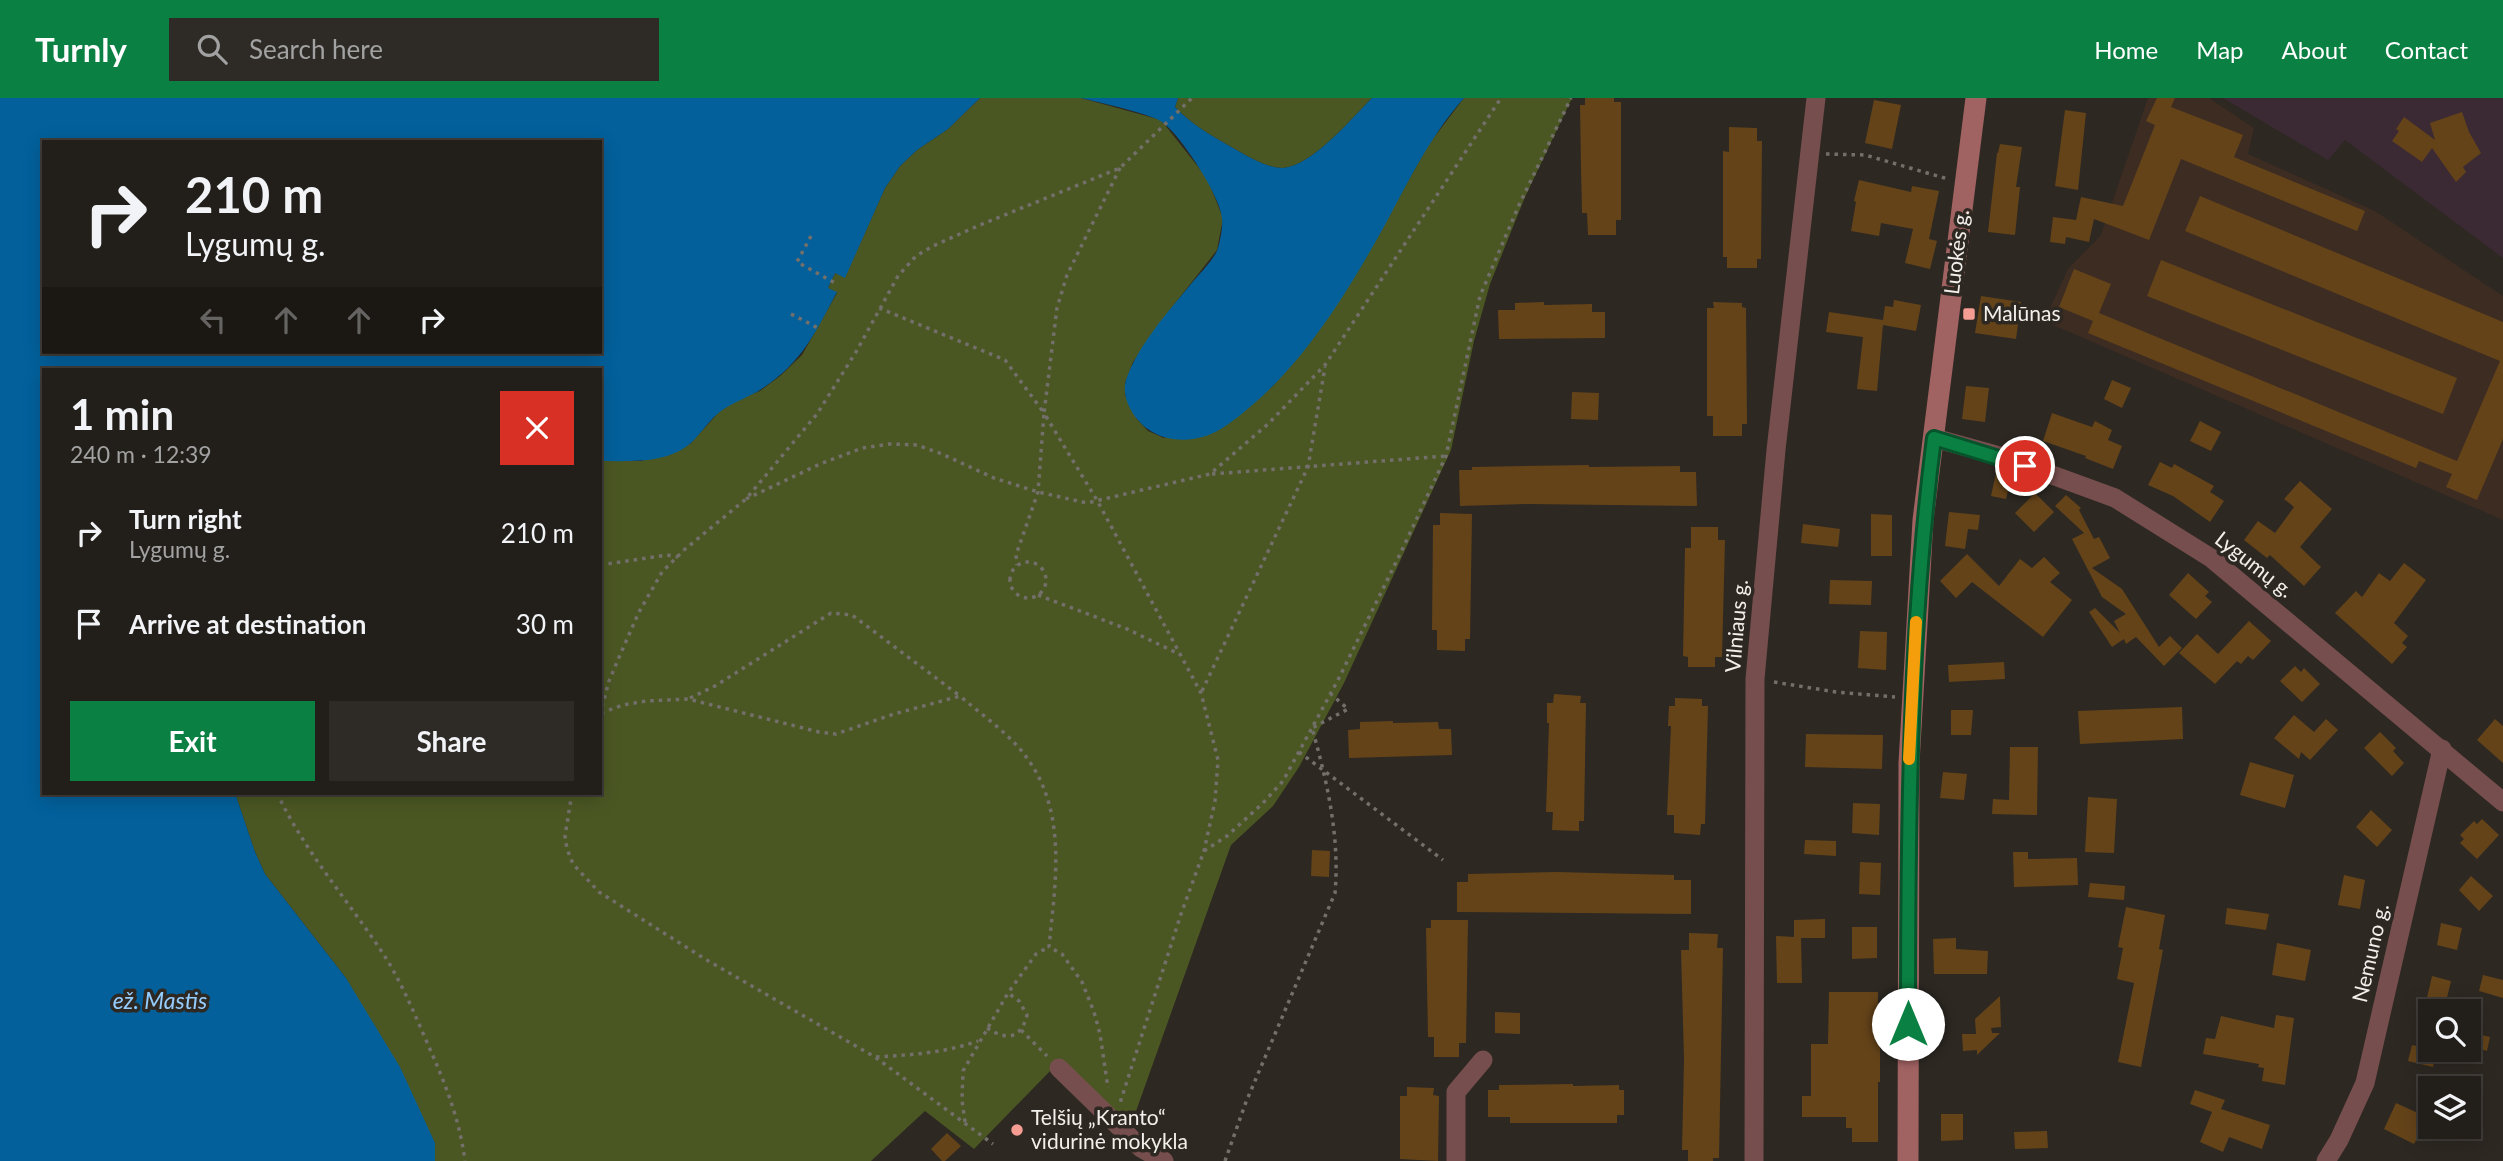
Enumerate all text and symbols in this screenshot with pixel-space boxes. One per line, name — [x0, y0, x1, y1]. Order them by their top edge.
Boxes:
search box — [169, 18, 659, 81]
text: Turnly — [35, 29, 127, 69]
icon: search — [193, 30, 231, 68]
text: Search here — [249, 33, 383, 65]
text: Home — [2094, 35, 2158, 64]
text: Map — [2196, 35, 2244, 64]
text: About — [2282, 35, 2347, 64]
text: Contact — [2385, 35, 2468, 64]
text: 210 m — [185, 165, 323, 223]
icon: right — [70, 168, 161, 259]
street label: Luokės g. — [1938, 208, 1973, 296]
text: Lygumų g. — [185, 224, 326, 263]
place label: Malūnas — [1983, 300, 2061, 325]
icon: left — [194, 301, 232, 339]
icon: ahead — [267, 301, 305, 339]
icon: ahead — [340, 301, 378, 339]
icon: right — [413, 301, 451, 339]
marker: Malūnas — [1961, 306, 1977, 322]
text: 1 min — [70, 389, 174, 439]
button: close — [500, 391, 574, 465]
pin — [1995, 436, 2055, 496]
text: 240 m · 12:39 — [70, 440, 212, 468]
icon: arrive — [2006, 447, 2044, 485]
text: Turn right — [129, 503, 242, 535]
icon: right — [70, 514, 108, 552]
text: 210 m — [501, 517, 574, 549]
street label: Lygumų g. — [2211, 526, 2299, 602]
text: Lygumų g. — [129, 535, 230, 563]
street label: Vilniaus g. — [1719, 578, 1752, 674]
icon: arrive — [70, 605, 108, 643]
text: Arrive at destination — [129, 608, 366, 640]
text: 30 m — [516, 608, 574, 640]
button: Exit — [70, 701, 315, 781]
button: Share — [329, 701, 574, 781]
street label: Nemuno g. — [2346, 901, 2393, 1005]
water label: ež. Mastis — [113, 986, 207, 1014]
position arrow — [1871, 987, 1945, 1061]
map controls — [2418, 999, 2481, 1139]
button: search — [2418, 999, 2481, 1062]
button: layers — [2418, 1076, 2481, 1139]
place label: Telšių „Kranto“ vidurinė mokykla — [1031, 1104, 1188, 1153]
marker: Telšių „Kranto“ vidurinė mokykla — [1009, 1122, 1025, 1138]

